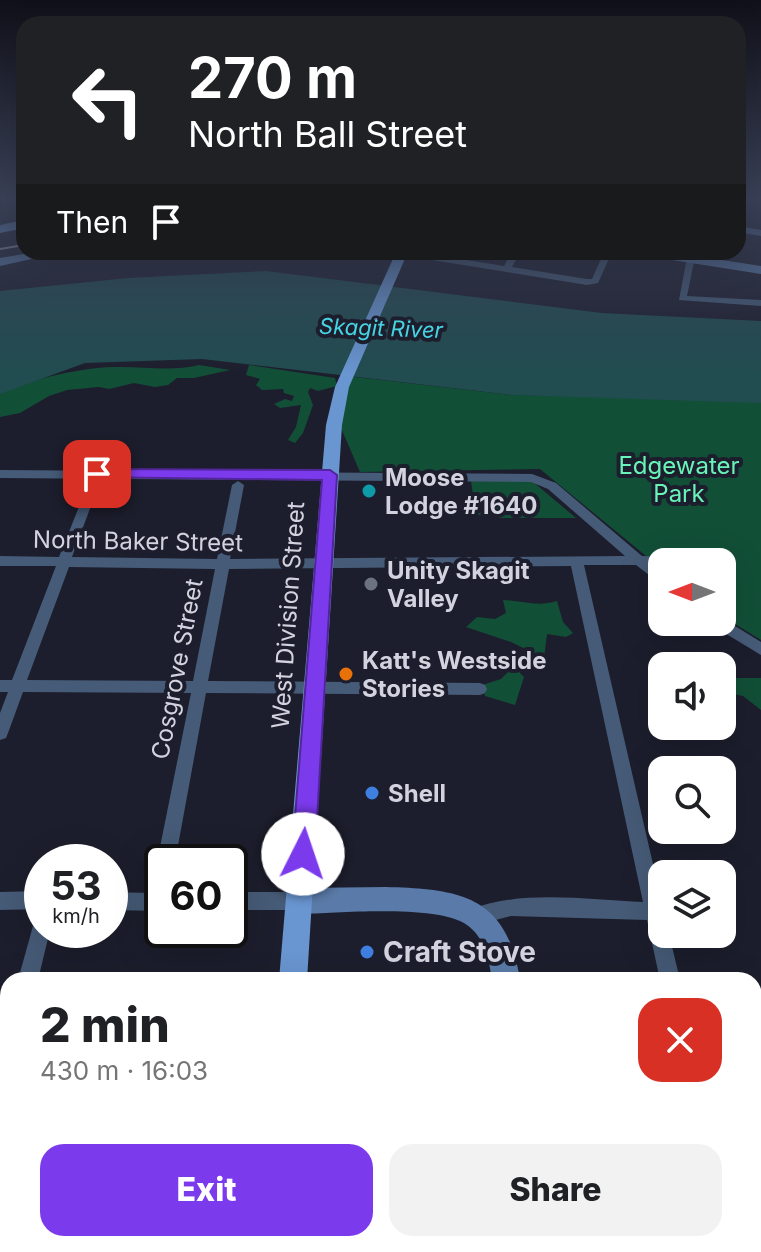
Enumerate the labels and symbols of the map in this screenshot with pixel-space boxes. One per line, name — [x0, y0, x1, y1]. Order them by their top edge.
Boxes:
water label: Skagit River — [319, 313, 444, 343]
pin — [63, 440, 131, 508]
park label: Edgewater Park — [618, 451, 740, 508]
place label: Moose Lodge #1640 — [385, 463, 537, 520]
marker: Moose Lodge #1640 — [360, 482, 378, 500]
street label: West Division Street — [266, 500, 310, 730]
street label: North Baker Street — [33, 525, 243, 557]
north arrow — [648, 548, 736, 636]
place label: Unity Skagit Valley — [387, 556, 530, 613]
marker: Unity Skagit Valley — [362, 575, 380, 593]
street label: Cosgrove Street — [145, 576, 209, 762]
place label: Katt's Westside Stories — [362, 646, 546, 703]
marker: Katt's Westside Stories — [337, 665, 355, 683]
place label: Shell — [388, 779, 446, 808]
marker: Shell — [363, 784, 381, 802]
position arrow — [261, 812, 345, 896]
speed limit sign: 60 — [144, 844, 248, 948]
place label: Craft Stove — [383, 935, 536, 969]
marker: Craft Stove — [358, 943, 376, 961]

